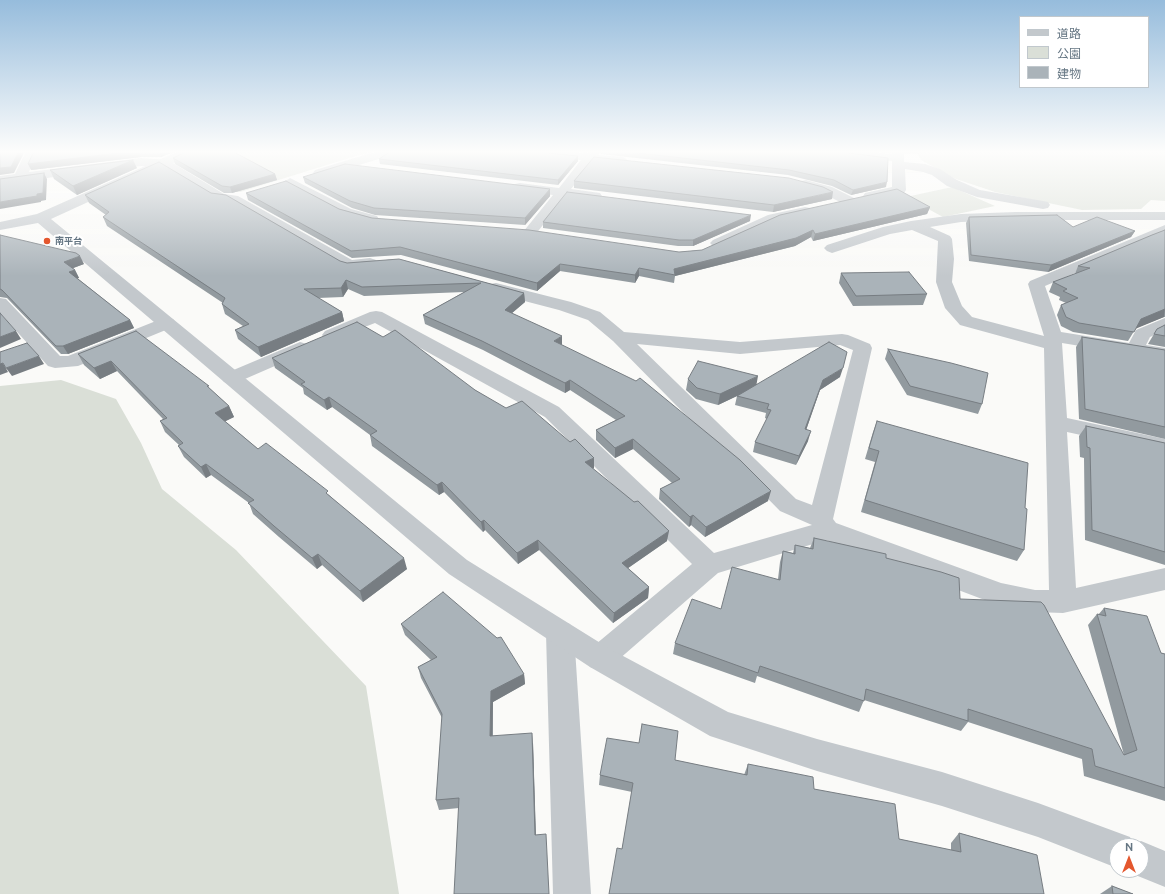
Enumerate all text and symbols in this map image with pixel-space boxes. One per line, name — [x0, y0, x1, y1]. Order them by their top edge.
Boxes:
legend — [1019, 16, 1149, 88]
text: 道路 — [1057, 27, 1081, 40]
text: 公園 — [1057, 47, 1081, 60]
text: 建物 — [1057, 67, 1081, 80]
marker: 南平台 — [42, 236, 52, 246]
place label: 南平台 — [55, 236, 82, 246]
north arrow — [1109, 838, 1149, 878]
text: N — [1125, 841, 1133, 853]

